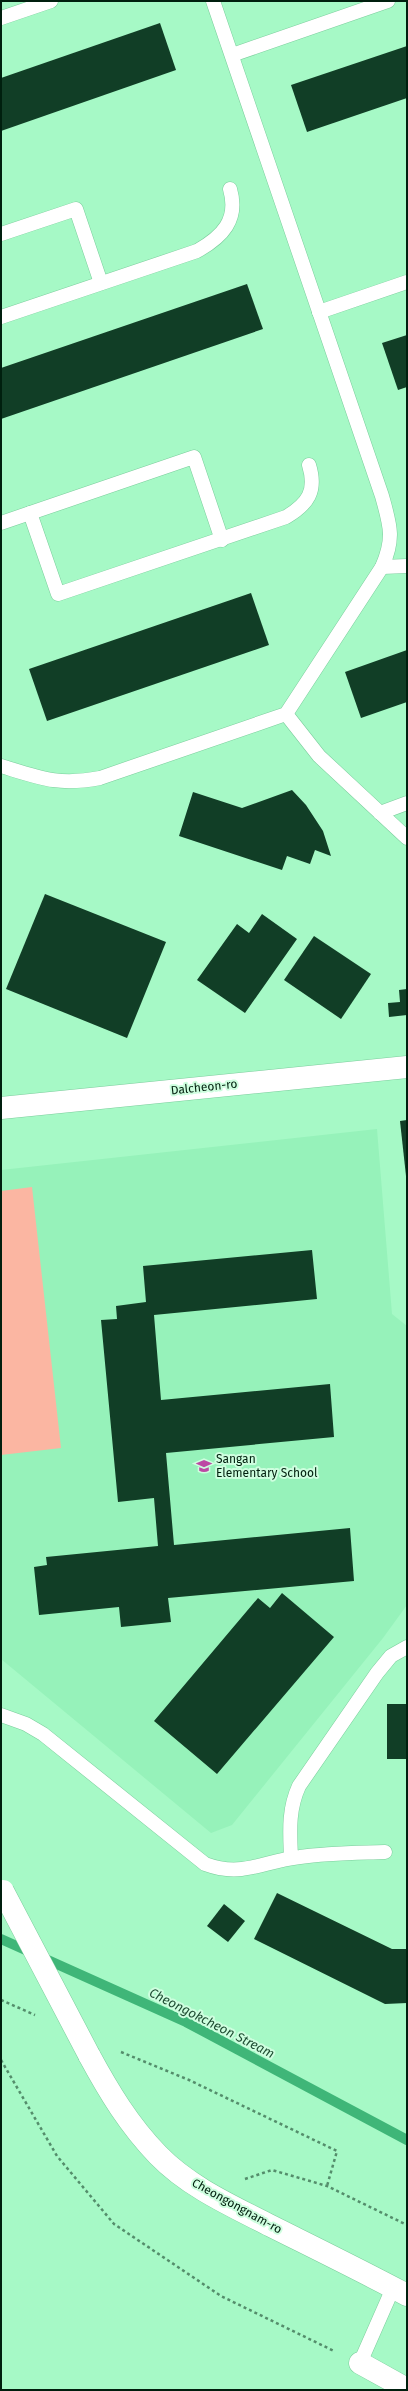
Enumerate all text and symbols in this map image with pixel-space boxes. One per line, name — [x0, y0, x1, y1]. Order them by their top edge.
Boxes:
street label: Dalcheon-ro — [170, 1077, 238, 1097]
place label: Sangan Elementary School — [216, 1452, 318, 1480]
school or university icon: Sangan Elementary School — [195, 1457, 213, 1475]
water label: Cheongokcheon Stream — [147, 1985, 277, 2061]
street label: Cheongongnam-ro — [190, 2176, 284, 2236]

